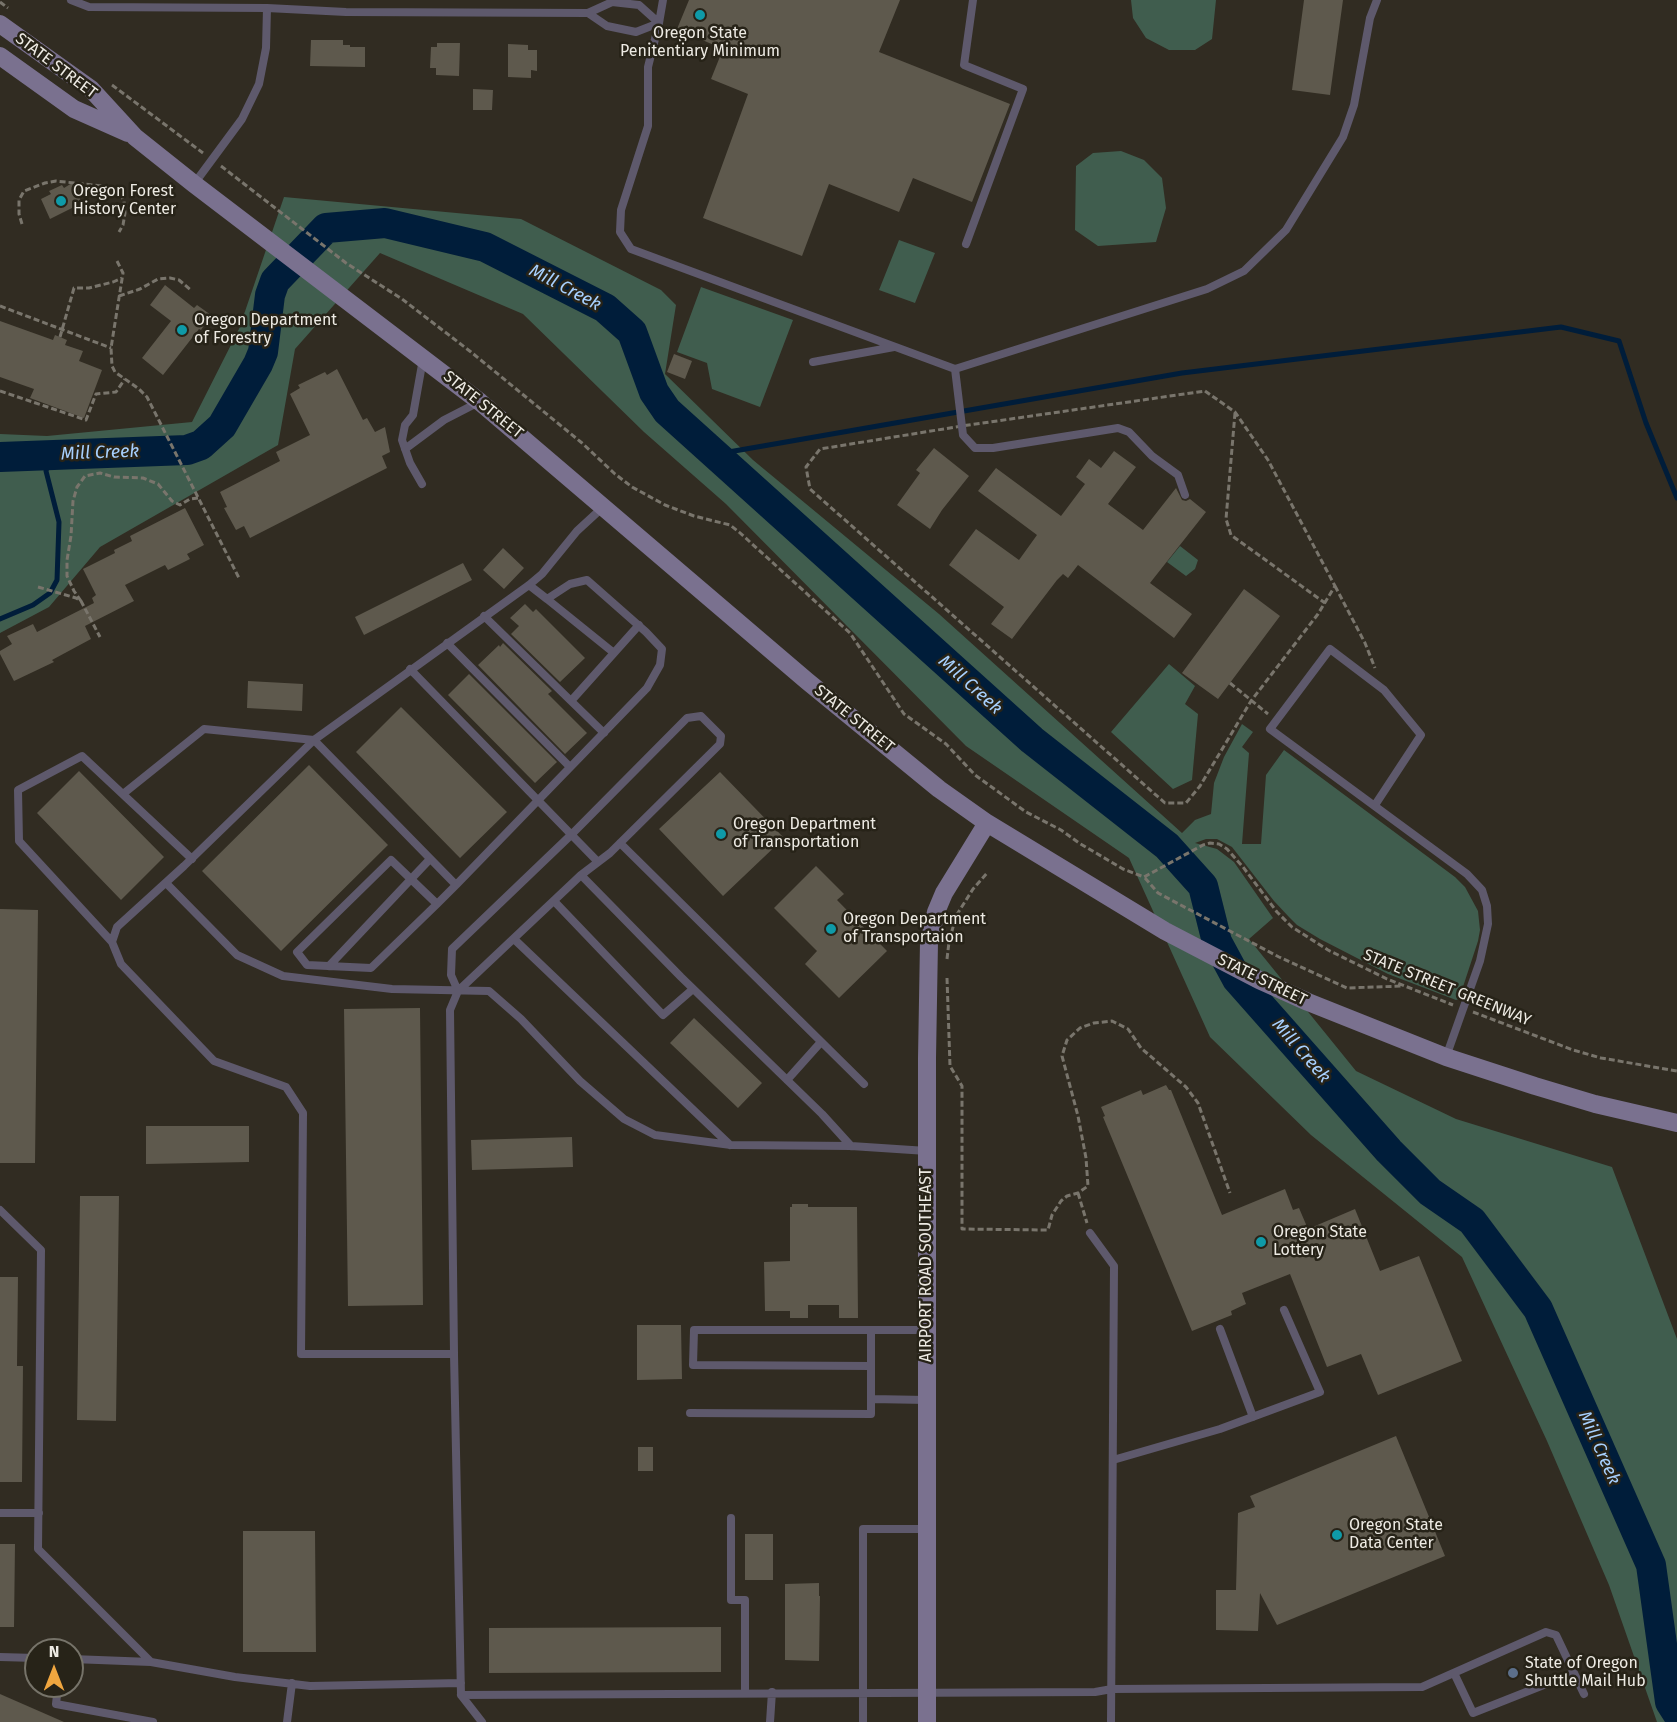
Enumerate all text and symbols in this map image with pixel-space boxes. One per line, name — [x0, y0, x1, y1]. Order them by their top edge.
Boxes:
marker: Oregon State Penitentiary Minimum — [693, 8, 707, 22]
place label: Oregon State Penitentiary Minimum — [620, 24, 780, 62]
street label: STATE STREET — [11, 29, 101, 103]
place label: Oregon Forest History Center — [73, 182, 176, 220]
marker: Oregon Forest History Center — [54, 194, 68, 208]
water label: Mill Creek — [525, 260, 605, 316]
place label: Oregon Department of Forestry — [194, 311, 337, 349]
marker: Oregon Department of Forestry — [175, 323, 189, 337]
street label: STATE STREET — [439, 367, 527, 443]
water label: Mill Creek — [60, 441, 140, 465]
water label: Mill Creek — [934, 651, 1006, 719]
street label: STATE STREET — [810, 681, 898, 757]
place label: Oregon Department of Transportation — [733, 815, 876, 853]
marker: Oregon Department of Transportation — [714, 827, 728, 841]
place label: Oregon Department of Transportaion — [843, 910, 986, 948]
marker: Oregon Department of Transportaion — [824, 922, 838, 936]
street label: STATE STREET GREENWAY — [1360, 945, 1534, 1031]
street label: STATE STREET — [1214, 950, 1310, 1010]
water label: Mill Creek — [1267, 1014, 1335, 1088]
street label: AIRPORT ROAD SOUTHEAST — [917, 1168, 937, 1362]
place label: Oregon State Lottery — [1273, 1223, 1367, 1261]
marker: Oregon State Lottery — [1254, 1235, 1268, 1249]
water label: Mill Creek — [1573, 1408, 1625, 1488]
place label: Oregon State Data Center — [1349, 1516, 1443, 1554]
marker: Oregon State Data Center — [1330, 1528, 1344, 1542]
north arrow — [24, 1638, 84, 1698]
text: N — [49, 1642, 59, 1661]
place label: State of Oregon Shuttle Mail Hub — [1525, 1654, 1646, 1692]
marker: State of Oregon Shuttle Mail Hub — [1506, 1666, 1520, 1680]

